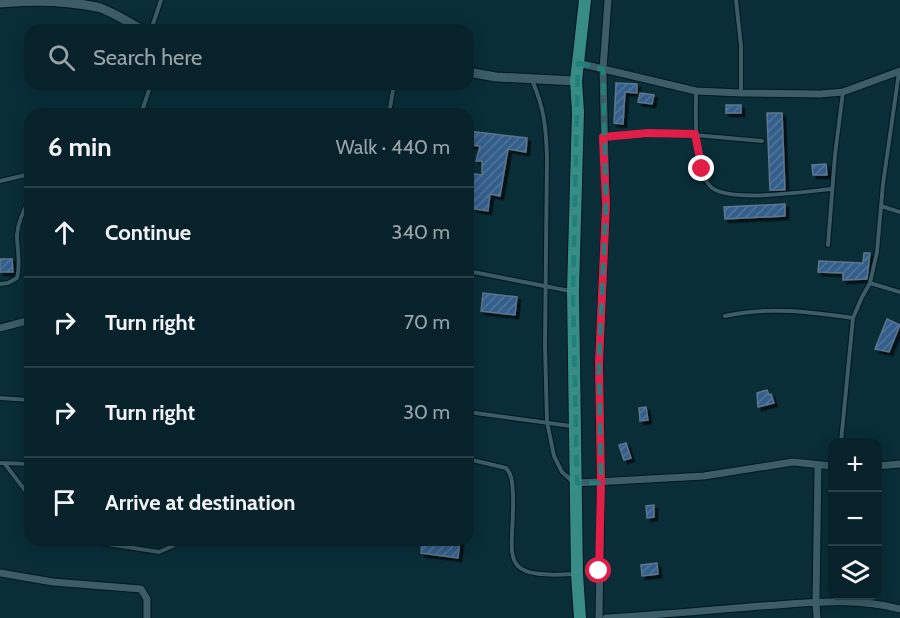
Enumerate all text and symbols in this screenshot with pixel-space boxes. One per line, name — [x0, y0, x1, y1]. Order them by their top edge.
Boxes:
search box — [24, 24, 474, 90]
icon: search — [45, 41, 78, 74]
text: Search here — [93, 44, 202, 71]
text: 6 min — [48, 131, 112, 163]
text: Walk · 440 m — [336, 135, 450, 159]
route end — [688, 155, 714, 181]
icon: ahead — [48, 216, 81, 249]
text: Continue — [105, 219, 191, 246]
text: 340 m — [392, 220, 450, 244]
icon: right — [48, 306, 81, 339]
text: Turn right — [105, 309, 195, 336]
text: 70 m — [404, 310, 450, 334]
icon: right — [48, 396, 81, 429]
text: Turn right — [105, 399, 195, 426]
text: 30 m — [403, 400, 450, 424]
map controls — [828, 438, 882, 600]
button: + — [828, 438, 882, 492]
icon: arrive — [48, 486, 81, 519]
text: Arrive at destination — [105, 489, 295, 516]
button: − — [828, 492, 882, 546]
button: layers — [828, 546, 882, 600]
route start — [585, 557, 611, 583]

